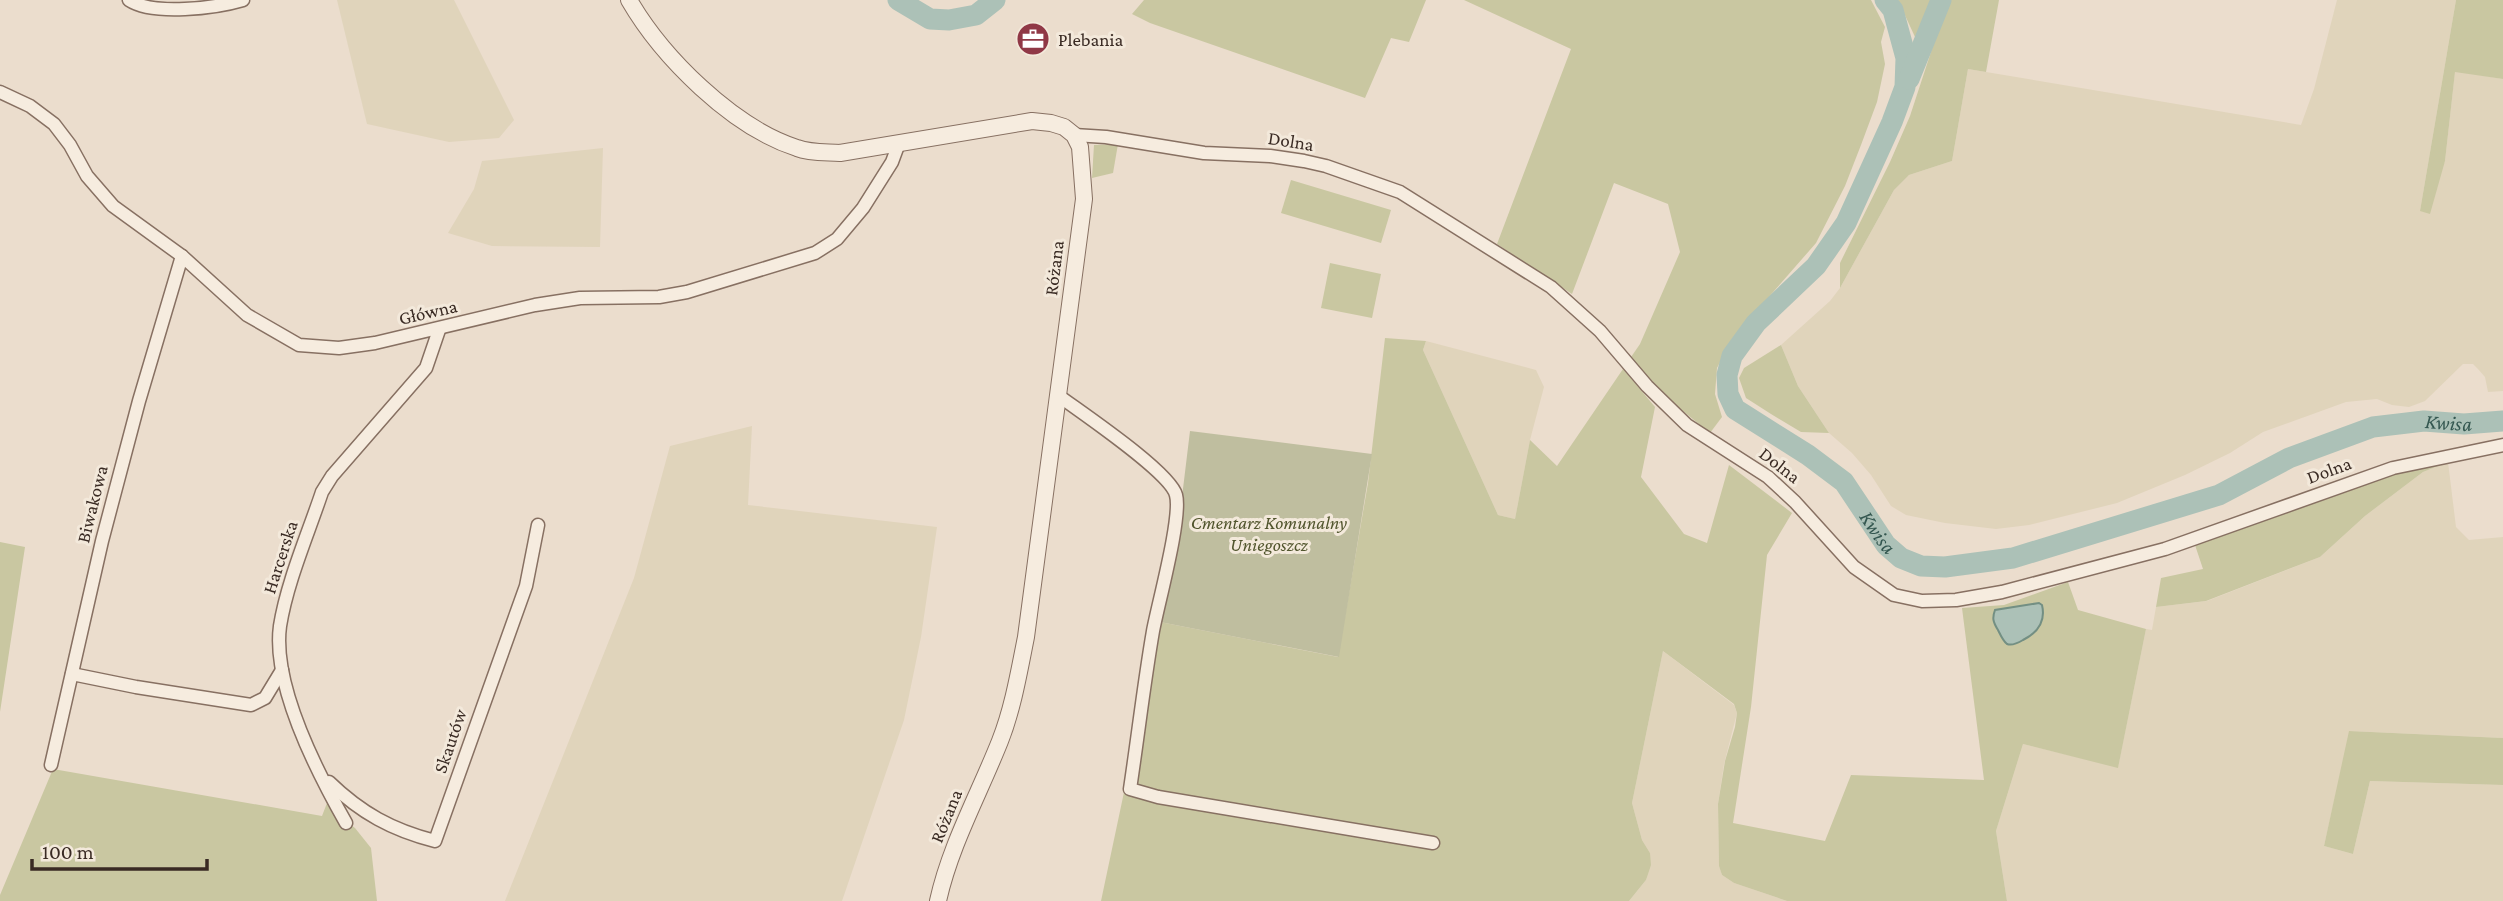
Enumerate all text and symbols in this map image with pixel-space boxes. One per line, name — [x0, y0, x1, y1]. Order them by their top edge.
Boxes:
office icon: Plebania — [1014, 20, 1052, 58]
place label: Plebania — [1058, 29, 1124, 50]
street label: Dolna — [1267, 127, 1316, 155]
street label: Różana — [1040, 239, 1068, 297]
street label: Główna — [397, 295, 460, 329]
water label: Kwisa — [2424, 409, 2473, 436]
street label: Dolna — [1755, 443, 1805, 488]
street label: Dolna — [2304, 452, 2354, 488]
street label: Biwakowa — [72, 463, 112, 545]
water label: Kwisa — [1855, 506, 1900, 560]
park label: Cmentarz Komunalny Uniegoszcz — [1191, 512, 1347, 555]
street label: Harcerska — [258, 518, 302, 596]
street label: Skautów — [429, 706, 471, 776]
street label: Różana — [926, 786, 966, 846]
scale bar — [32, 828, 206, 872]
text: 100 m — [42, 840, 94, 864]

